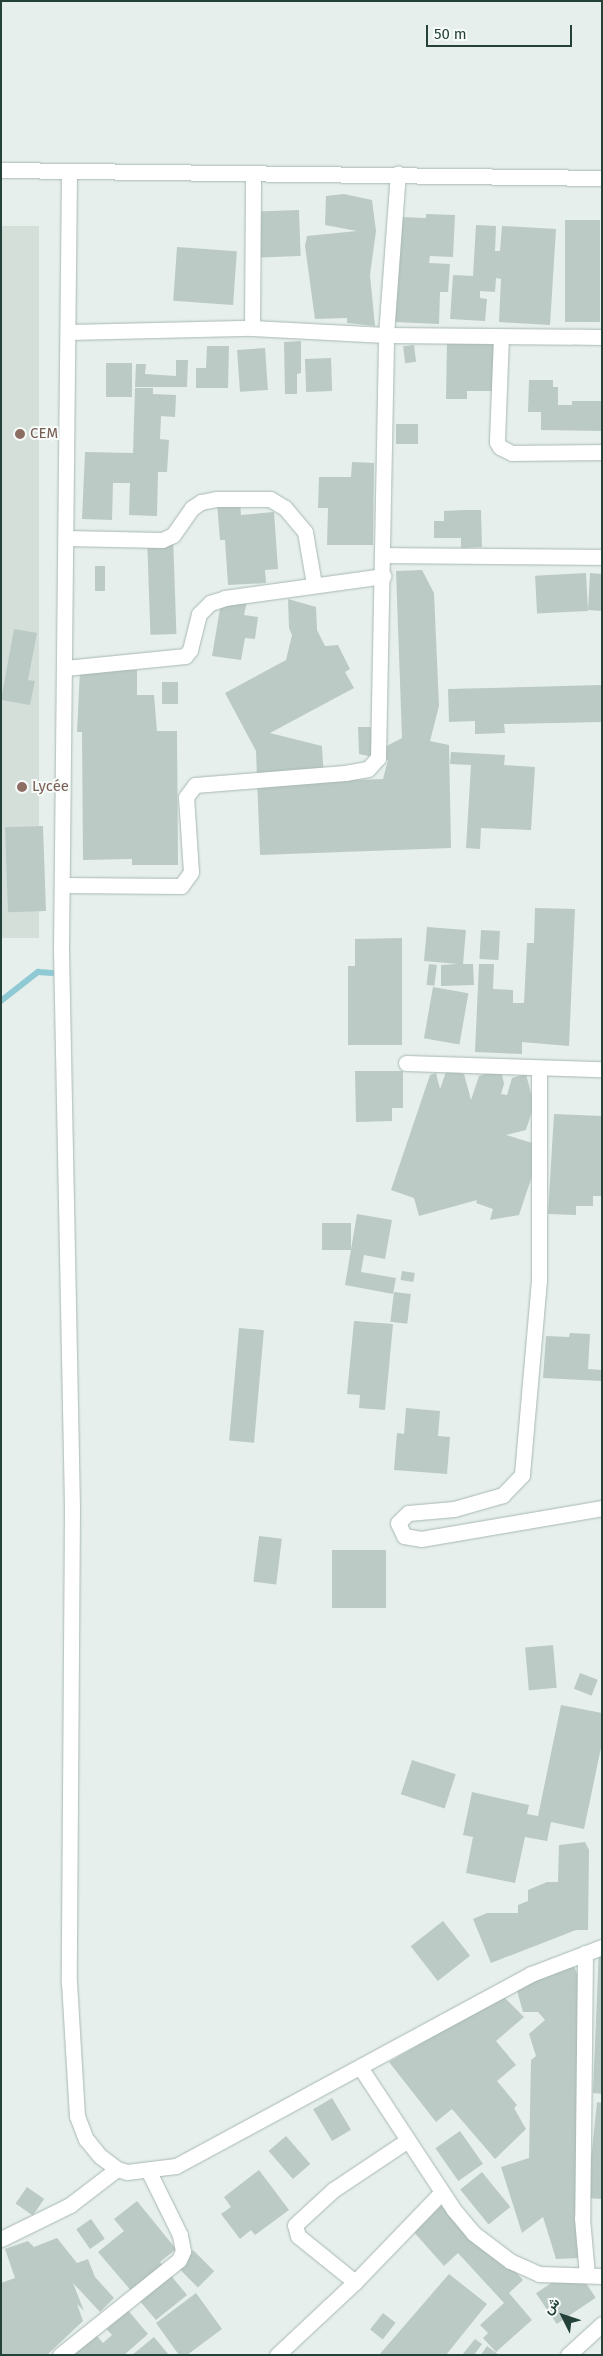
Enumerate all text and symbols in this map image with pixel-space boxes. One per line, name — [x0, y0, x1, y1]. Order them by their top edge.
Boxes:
scale bar — [428, 15, 574, 47]
text: 50 m — [434, 25, 467, 43]
place label: CEM — [30, 425, 58, 443]
marker: CEM — [14, 428, 26, 440]
place label: Lycée — [32, 778, 69, 796]
marker: Lycée — [16, 781, 28, 793]
north arrow — [538, 2291, 588, 2341]
text: ش — [539, 2294, 563, 2318]

